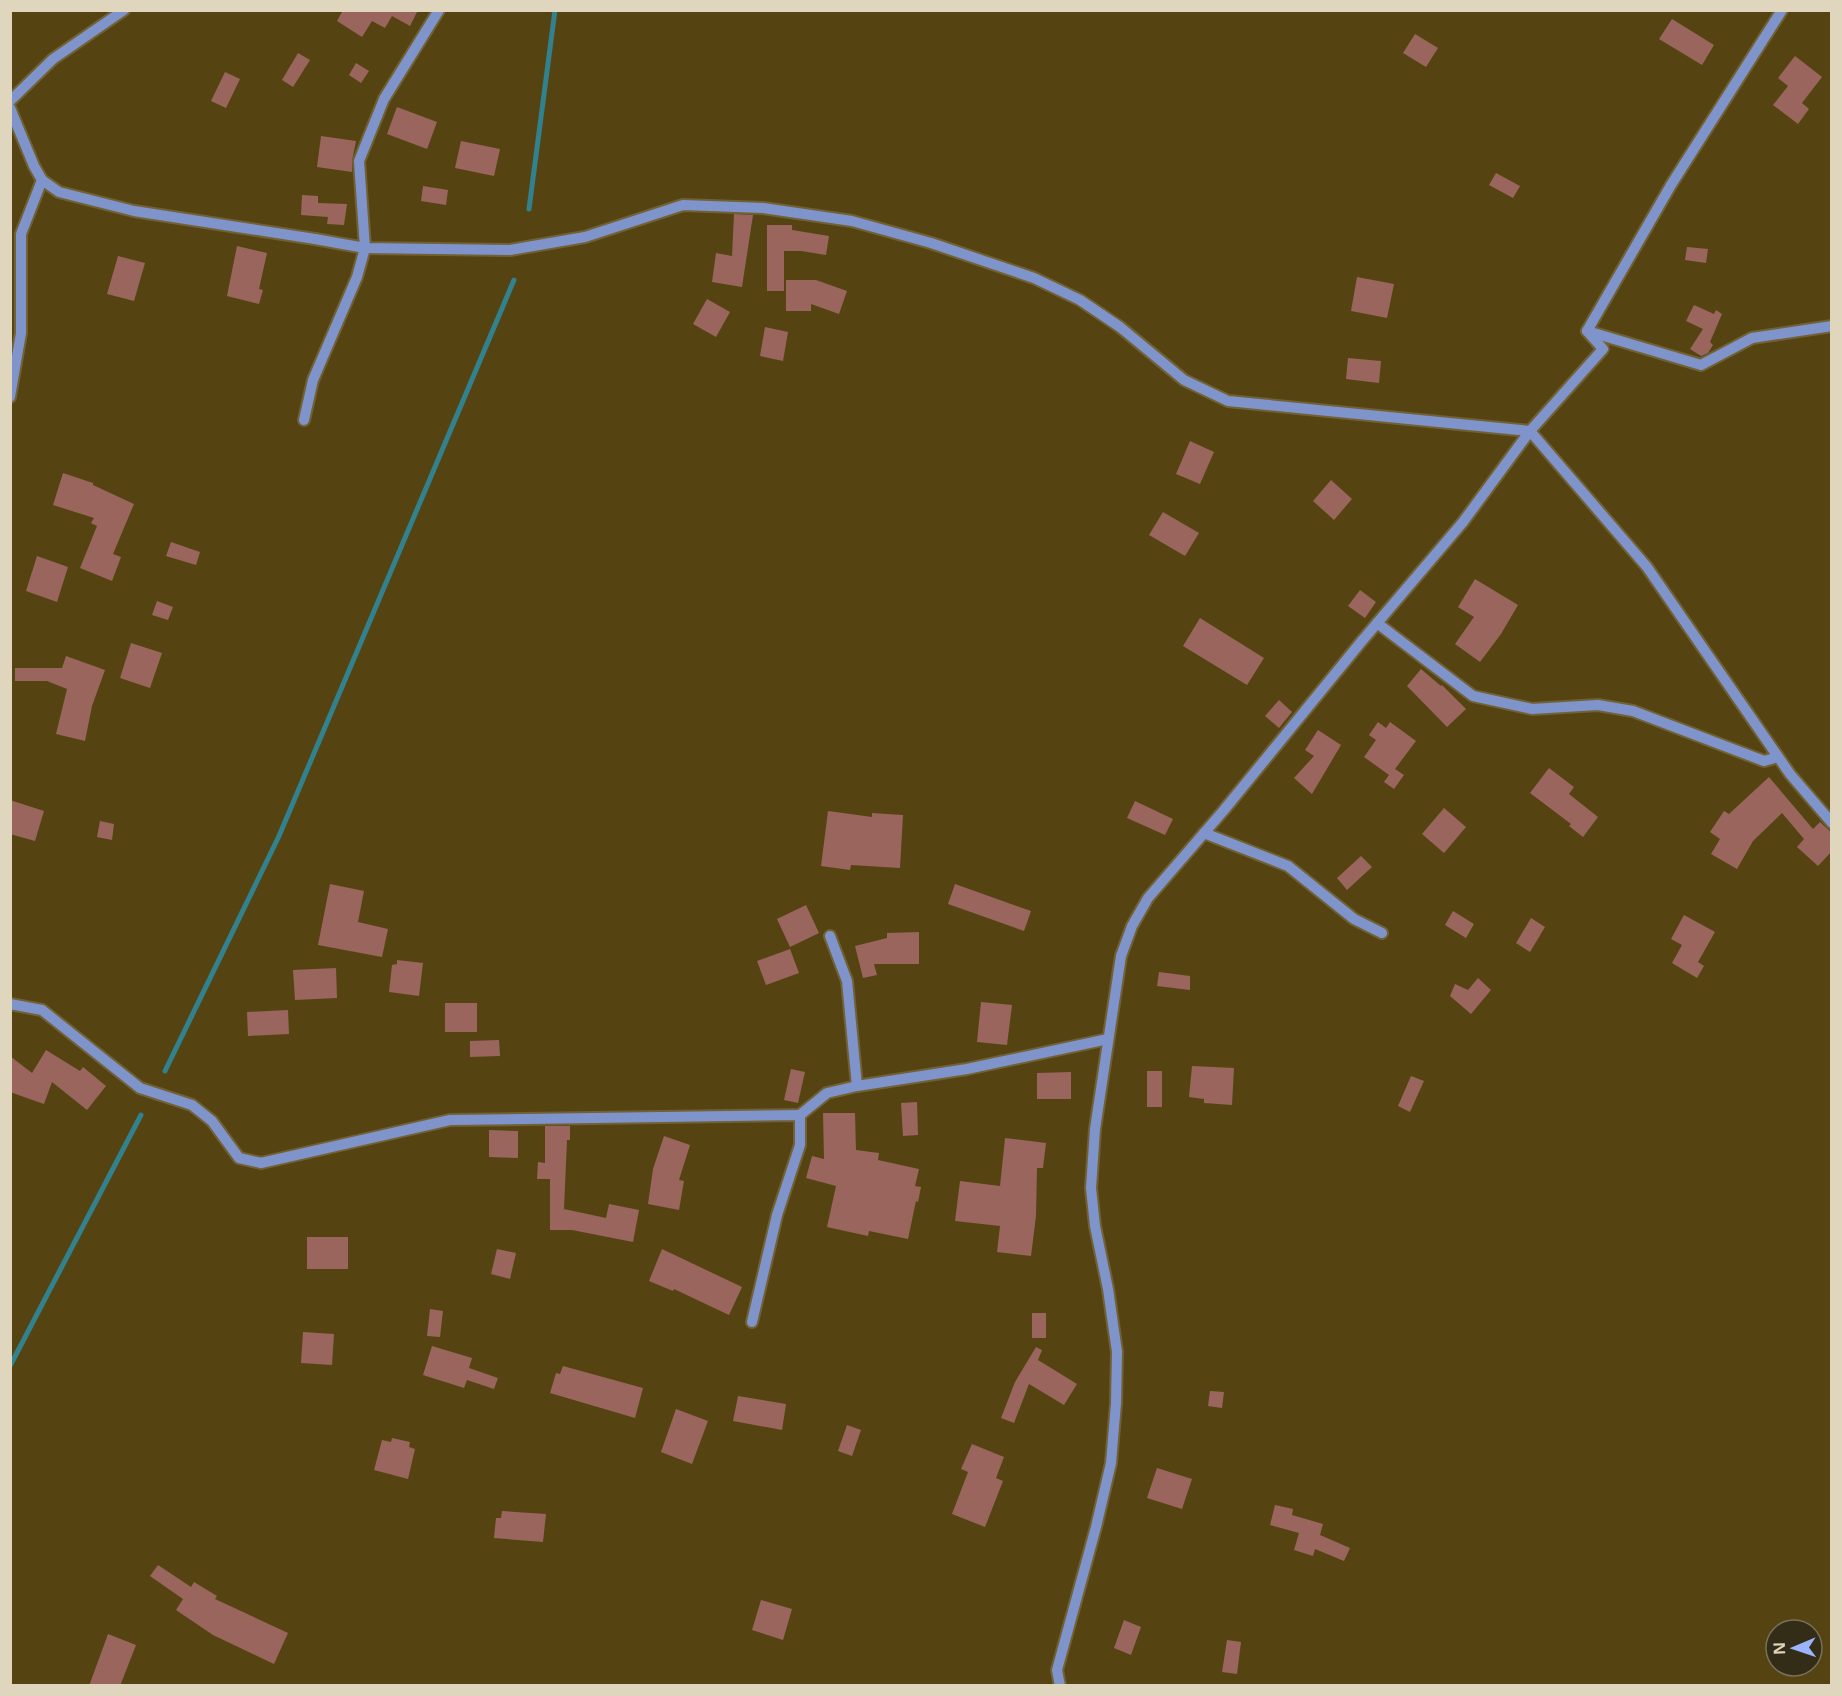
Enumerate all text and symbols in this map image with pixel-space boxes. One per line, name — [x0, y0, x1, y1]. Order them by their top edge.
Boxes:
north arrow — [1764, 1618, 1824, 1678]
text: N — [1768, 1642, 1790, 1655]

